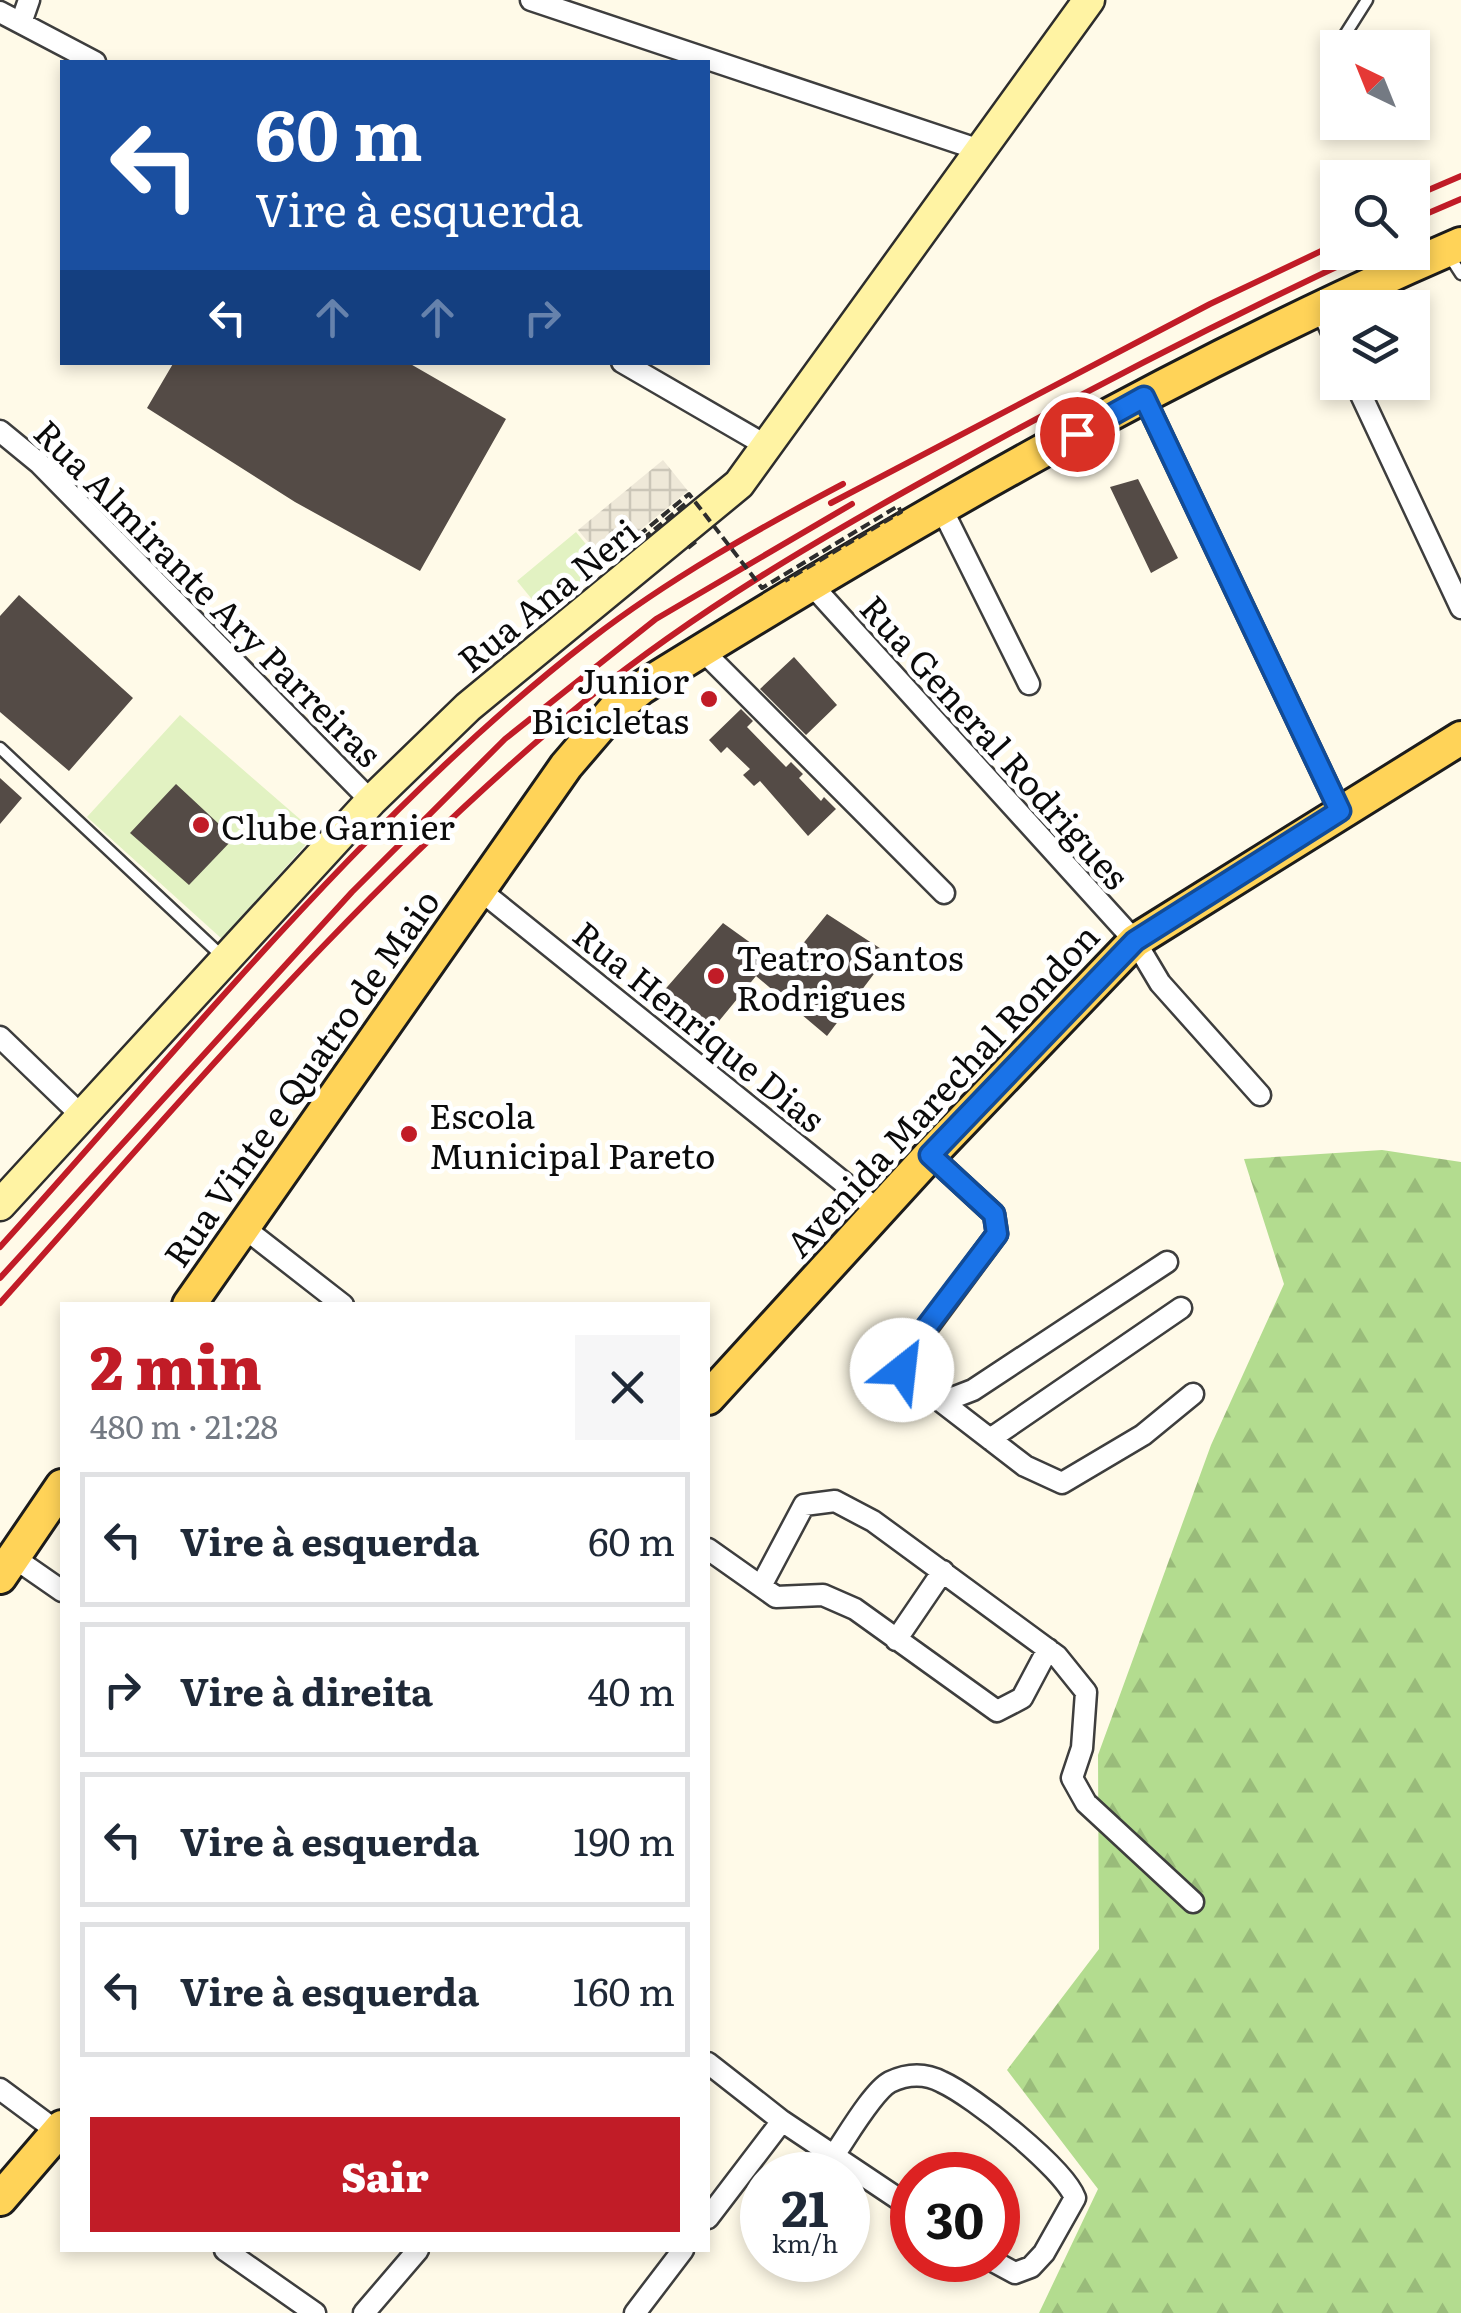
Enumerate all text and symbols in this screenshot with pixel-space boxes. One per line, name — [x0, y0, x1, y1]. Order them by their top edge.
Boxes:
north arrow — [1320, 30, 1430, 140]
map controls — [1320, 30, 1430, 400]
text: 60 m — [255, 79, 423, 183]
icon: left — [90, 100, 220, 230]
button: search — [1320, 160, 1430, 270]
text: Vire à esquerda — [255, 174, 583, 241]
icon: left — [200, 290, 255, 345]
icon: ahead — [305, 290, 360, 345]
icon: ahead — [410, 290, 465, 345]
icon: right — [515, 290, 570, 345]
button: layers — [1320, 290, 1430, 400]
pin — [1035, 392, 1120, 477]
street label: Rua Almirante Ary Parreiras — [23, 406, 395, 778]
icon: arrive — [1050, 407, 1105, 462]
street label: Rua Ana Neri — [445, 505, 649, 683]
street label: Rua General Rodrigues — [849, 582, 1143, 900]
place label: Junior Bicicletas — [531, 653, 689, 745]
marker: Junior Bicicletas — [698, 688, 720, 710]
place label: Clube Garnier — [221, 799, 455, 851]
marker: Clube Garnier — [190, 814, 212, 836]
street label: Rua Vinte e Quatro de Maio — [149, 878, 451, 1276]
street label: Rua Henrique Dias — [563, 907, 837, 1143]
street label: Avenida Marechal Rondon — [772, 911, 1110, 1267]
place label: Teatro Santos Rodrigues — [736, 930, 963, 1022]
marker: Teatro Santos Rodrigues — [705, 965, 727, 987]
place label: Escola Municipal Pareto — [429, 1088, 716, 1180]
marker: Escola Municipal Pareto — [398, 1123, 420, 1145]
position arrow — [850, 1318, 954, 1422]
text: 2 min — [90, 1319, 262, 1408]
button: close — [575, 1335, 680, 1440]
text: 480 m · 21:28 — [90, 1401, 278, 1449]
text: Vire à esquerda — [180, 1511, 479, 1568]
text: 60 m — [588, 1511, 675, 1568]
icon: left — [95, 1512, 150, 1567]
text: Vire à direita — [180, 1661, 433, 1718]
text: 40 m — [588, 1661, 675, 1718]
icon: right — [95, 1662, 150, 1717]
text: Vire à esquerda — [180, 1811, 479, 1868]
text: 190 m — [573, 1811, 675, 1868]
icon: left — [95, 1812, 150, 1867]
text: Vire à esquerda — [180, 1961, 479, 2018]
text: 160 m — [573, 1961, 675, 2018]
icon: left — [95, 1962, 150, 2017]
button: Sair — [90, 2117, 680, 2232]
speed limit sign: 30 — [890, 2152, 1020, 2282]
text: 21 — [781, 2168, 829, 2242]
text: km/h — [772, 2224, 838, 2261]

